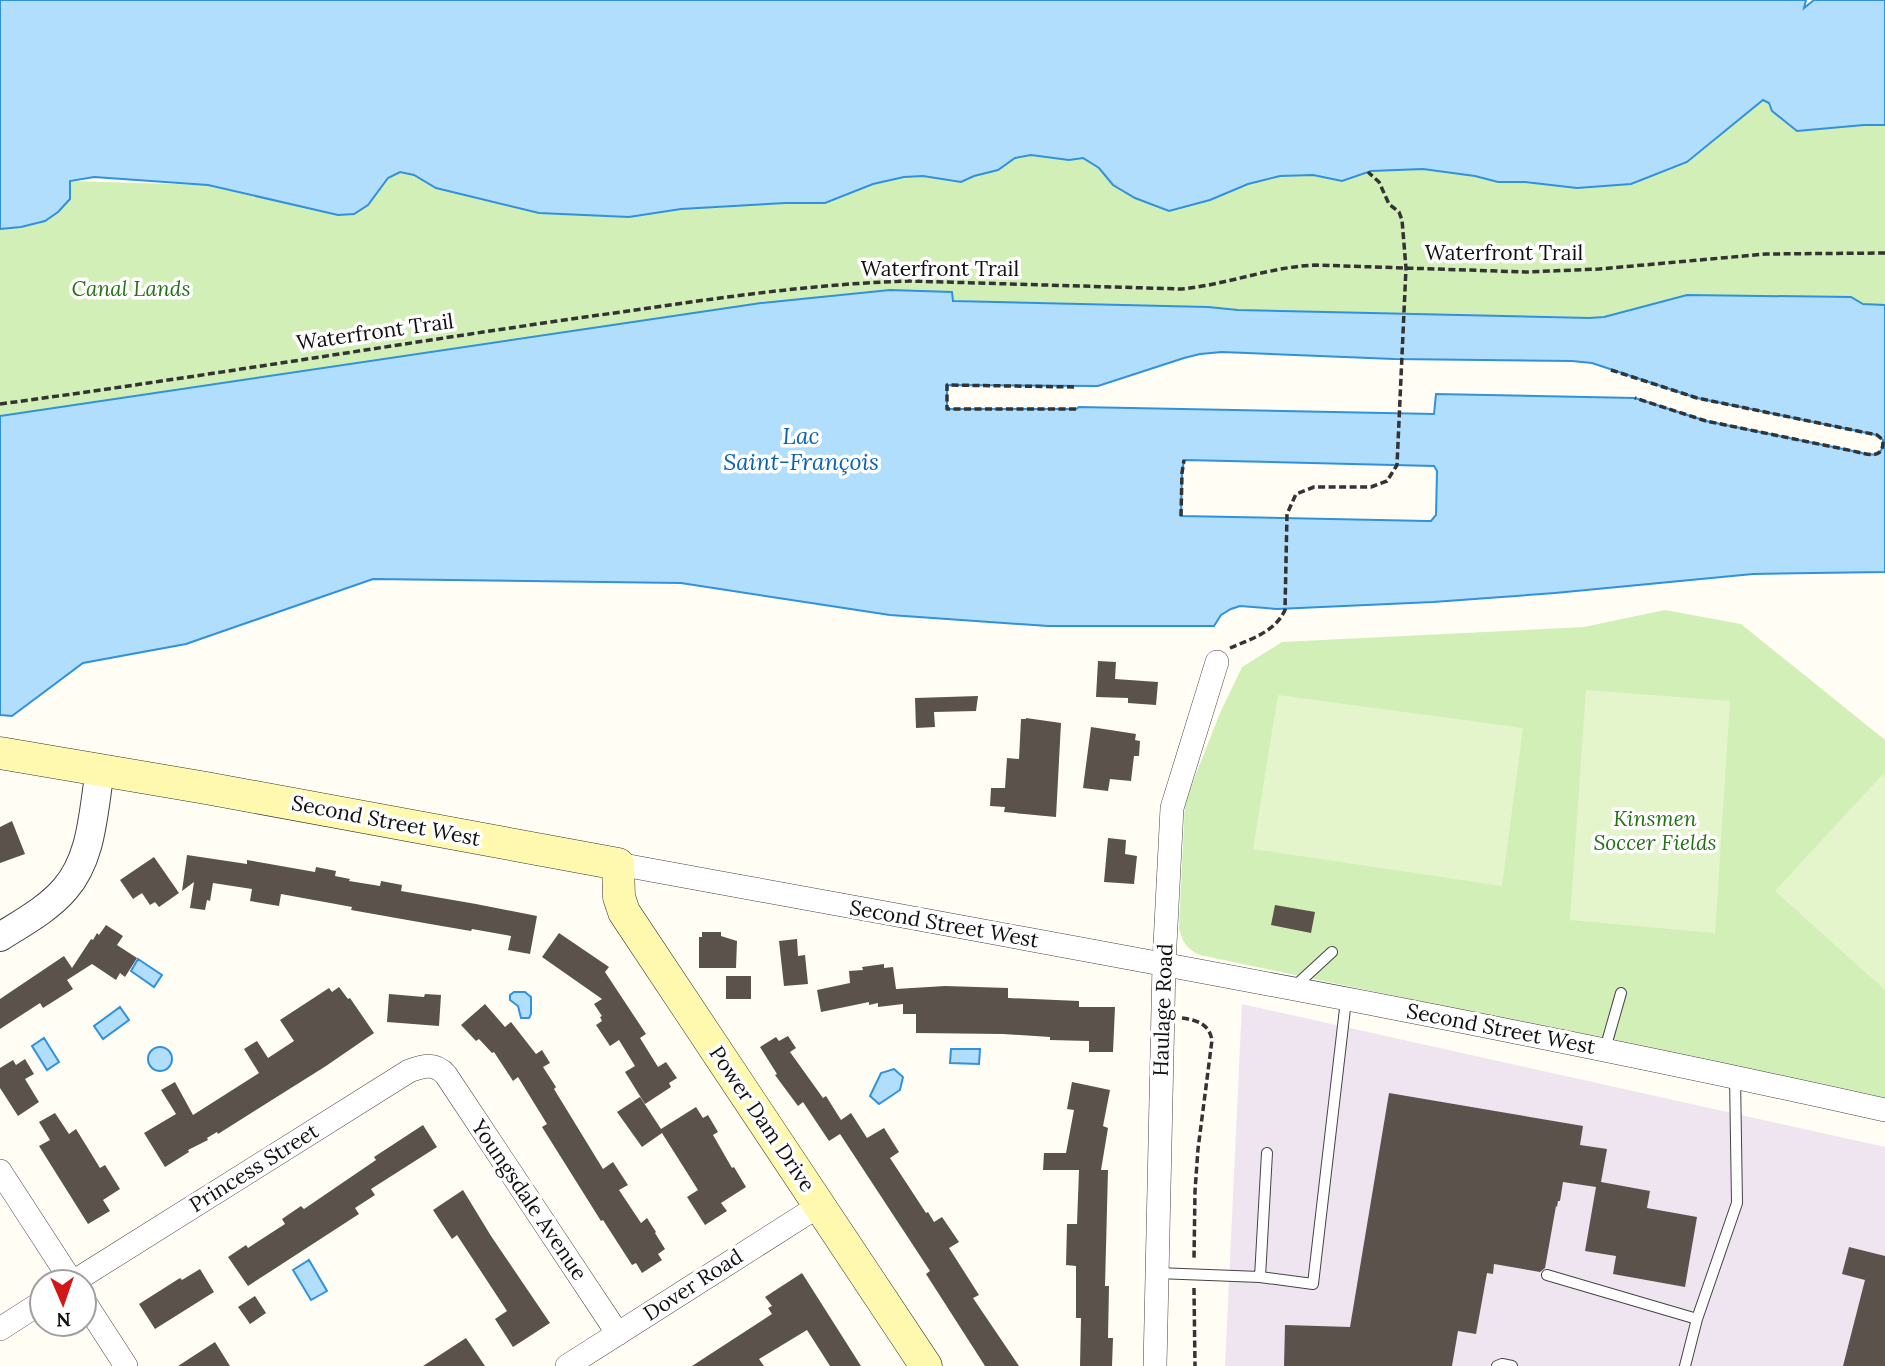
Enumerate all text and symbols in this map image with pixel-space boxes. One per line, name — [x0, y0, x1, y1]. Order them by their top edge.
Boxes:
street label: Waterfront Trail — [1425, 239, 1583, 266]
street label: Waterfront Trail — [861, 255, 1019, 282]
park label: Canal Lands — [72, 275, 191, 302]
street label: Waterfront Trail — [295, 307, 455, 356]
water label: Lac Saint-François — [723, 421, 879, 476]
street label: Second Street West — [289, 789, 484, 852]
park label: Kinsmen Soccer Fields — [1593, 805, 1717, 856]
street label: Second Street West — [847, 894, 1042, 954]
street label: Haulage Road — [1147, 943, 1178, 1077]
street label: Second Street West — [1404, 997, 1599, 1060]
street label: Power Dam Drive — [704, 1041, 821, 1197]
street label: Youngsdale Avenue — [465, 1113, 593, 1285]
street label: Princess Street — [184, 1117, 324, 1218]
street label: Dover Road — [638, 1242, 747, 1327]
north arrow — [28, 1268, 98, 1338]
text: N — [56, 1308, 71, 1332]

